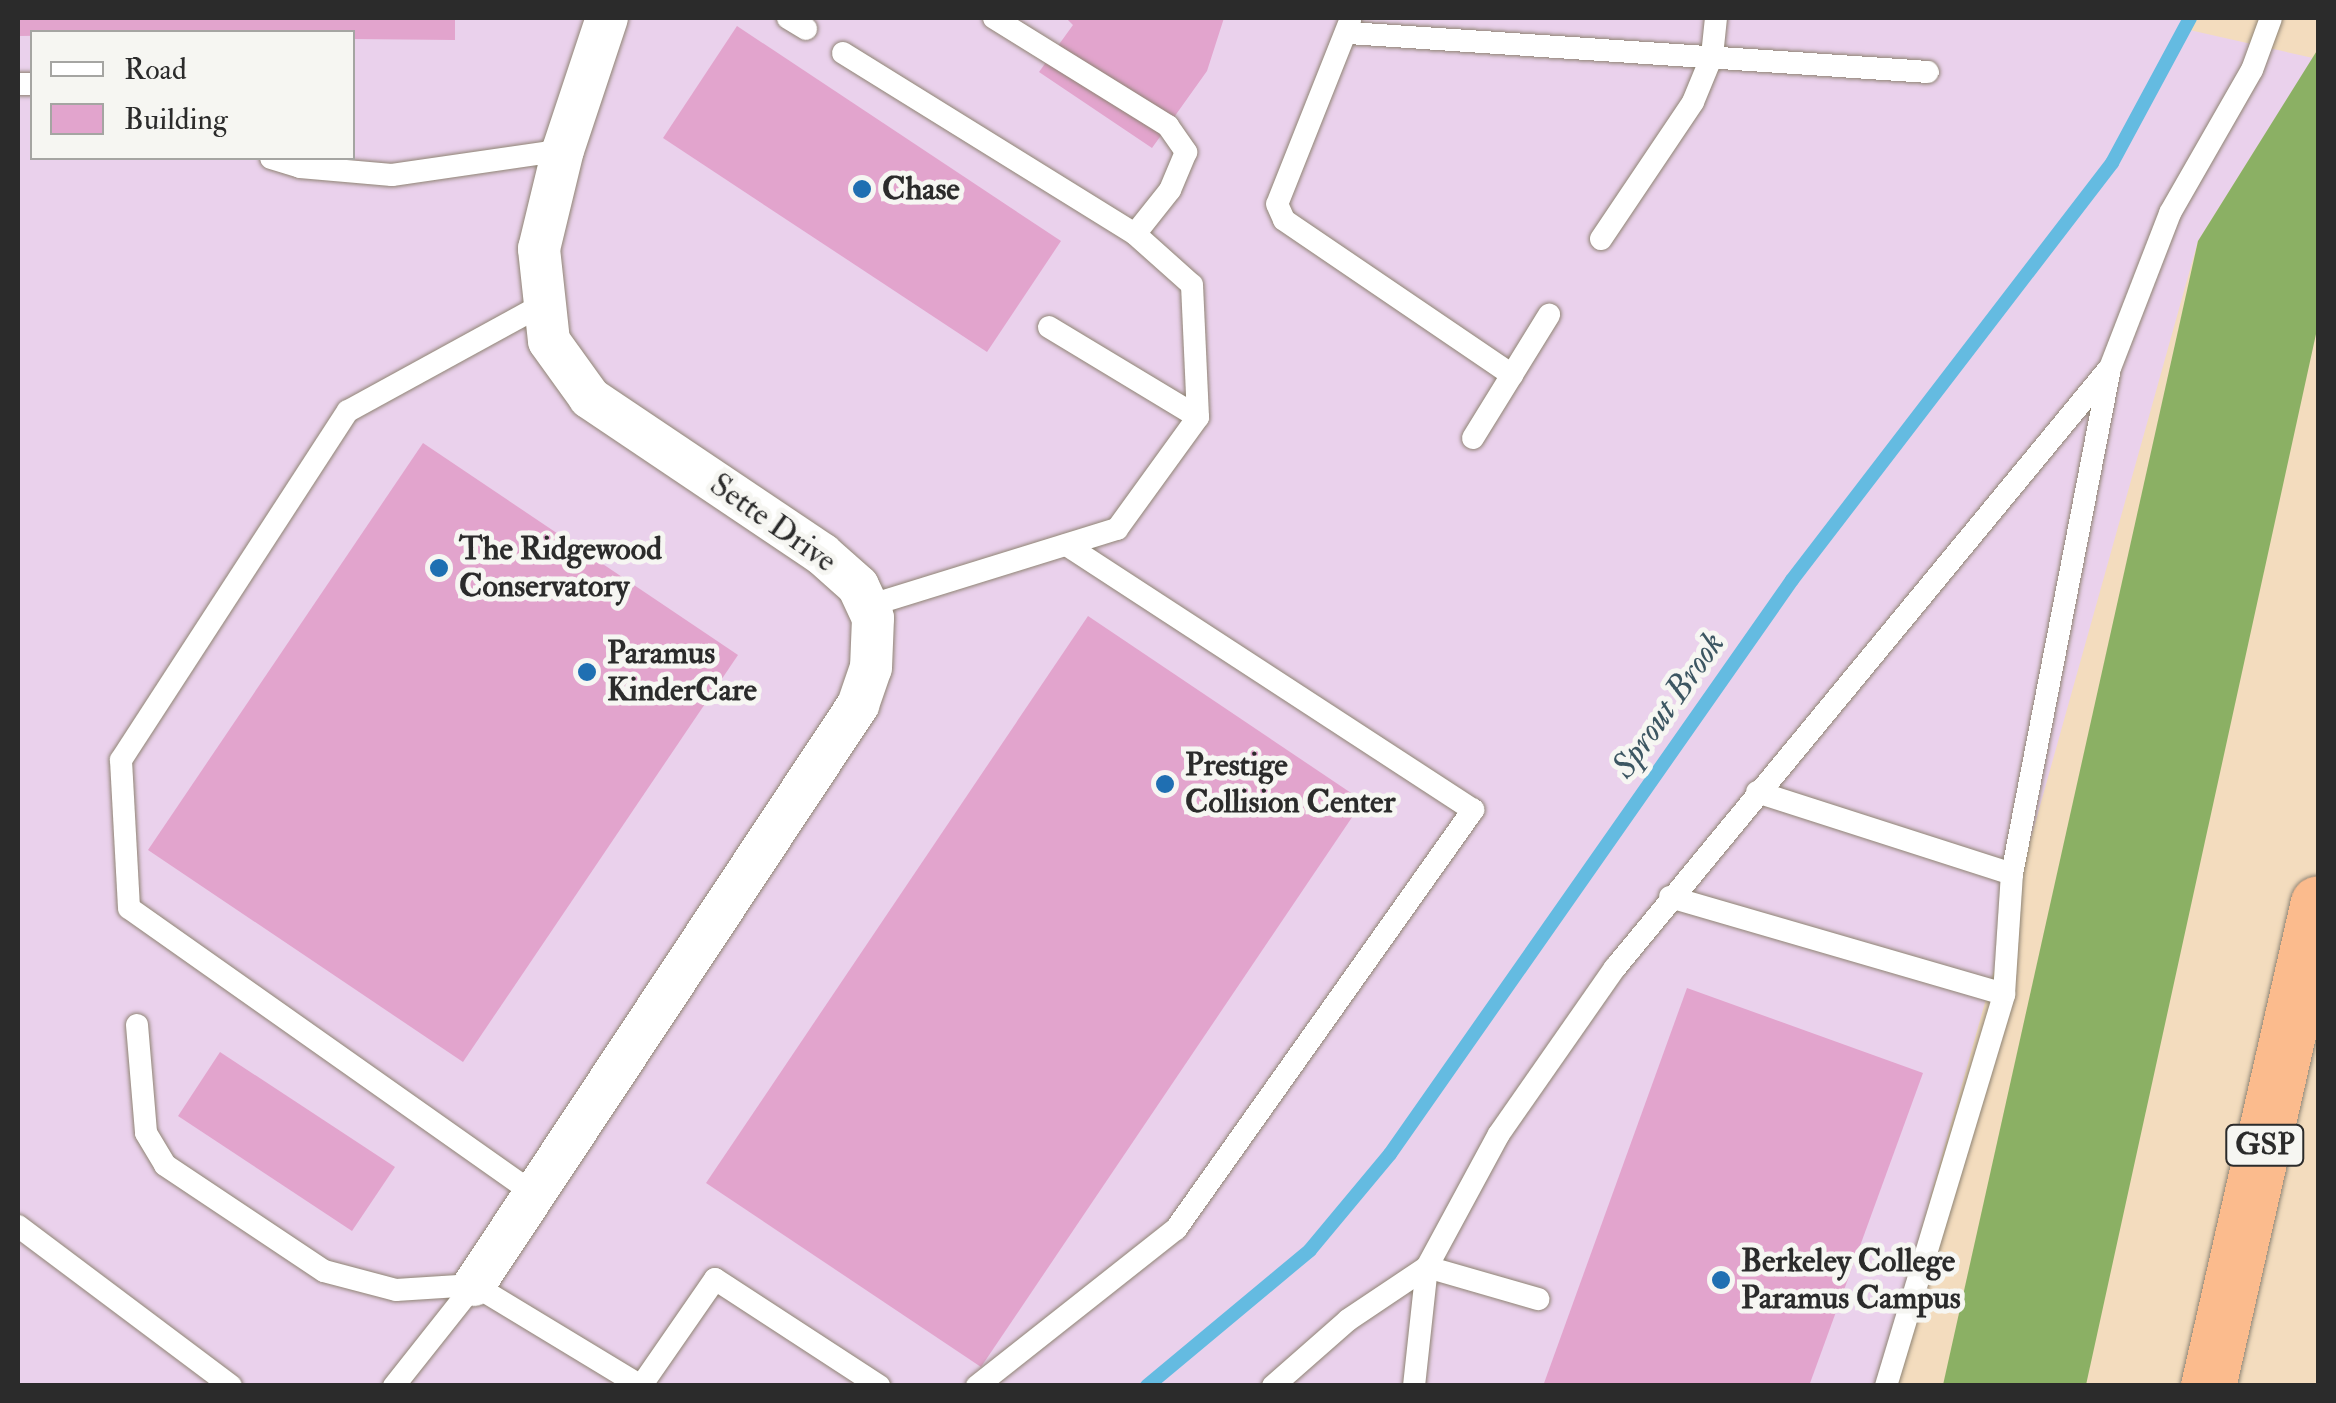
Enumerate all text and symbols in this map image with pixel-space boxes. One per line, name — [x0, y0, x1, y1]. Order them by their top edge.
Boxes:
legend — [30, 30, 355, 160]
text: Road — [124, 51, 187, 88]
text: Building — [124, 101, 228, 138]
place label: Chase — [882, 170, 960, 208]
marker: Chase — [851, 178, 873, 200]
street label: Sette Drive — [702, 466, 844, 580]
place label: The Ridgewood Conservatory — [459, 531, 662, 606]
marker: The Ridgewood Conservatory — [428, 557, 450, 579]
water label: Sprout Brook — [1602, 624, 1734, 786]
place label: Paramus KinderCare — [607, 635, 757, 710]
marker: Paramus KinderCare — [576, 661, 598, 683]
place label: Prestige Collision Center — [1185, 747, 1395, 822]
marker: Prestige Collision Center — [1154, 773, 1176, 795]
road number: GSP — [2225, 1120, 2305, 1170]
place label: Berkeley College Paramus Campus — [1741, 1243, 1961, 1318]
marker: Berkeley College Paramus Campus — [1710, 1269, 1732, 1291]

